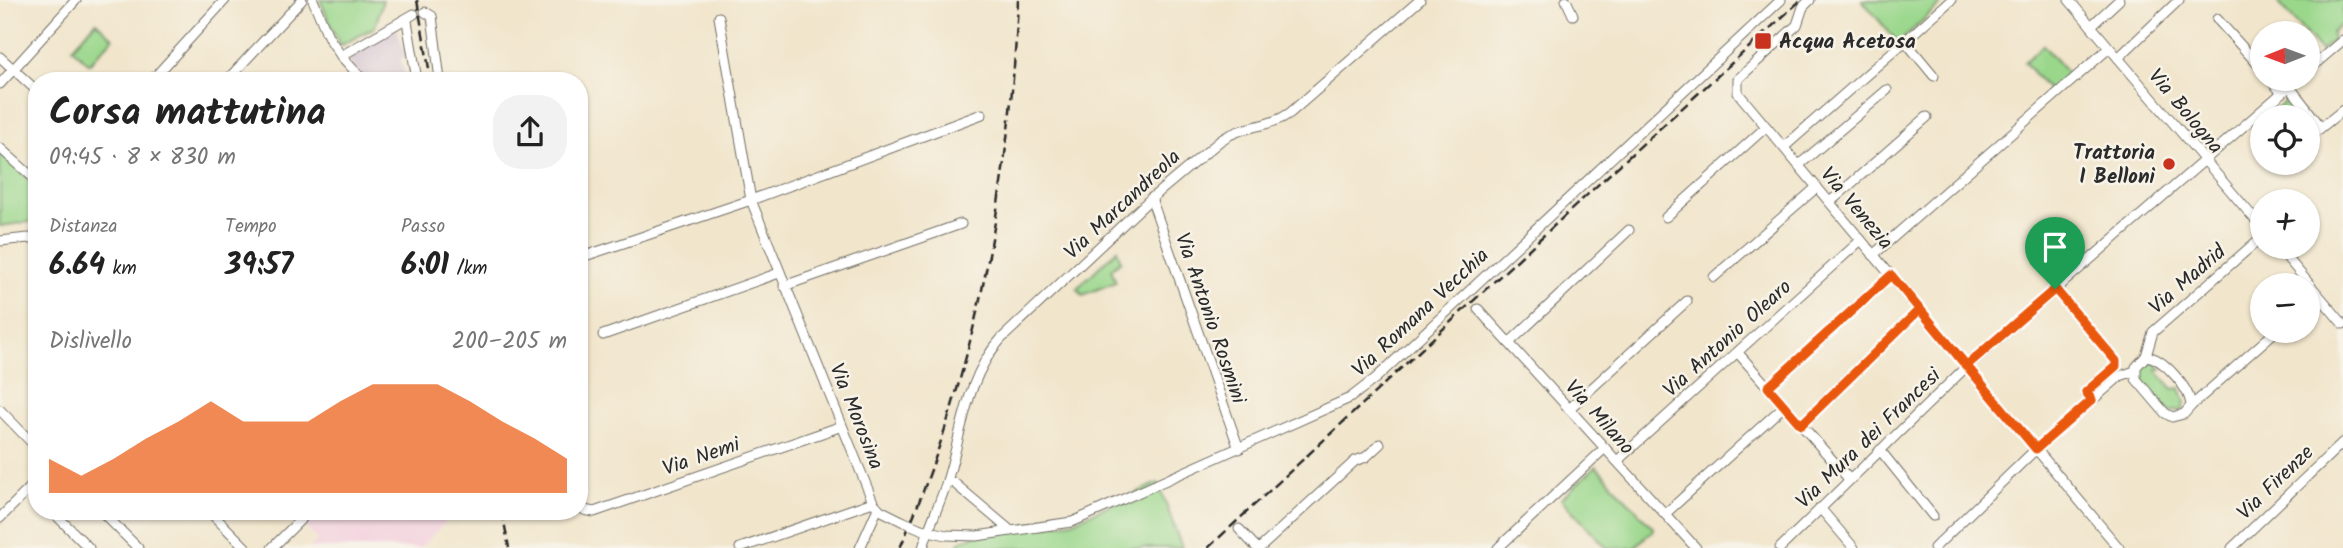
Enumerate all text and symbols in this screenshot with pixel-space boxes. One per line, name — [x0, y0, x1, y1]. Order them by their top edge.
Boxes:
north arrow — [2250, 21, 2320, 91]
map controls — [2250, 21, 2320, 343]
place label: Acqua Acetosa — [1779, 26, 1916, 59]
marker: Acqua Acetosa — [1753, 31, 1773, 51]
street label: Via Bologna — [2139, 62, 2231, 162]
text: Corsa mattutina — [49, 84, 326, 144]
button: share — [493, 95, 567, 169]
button: locate — [2250, 105, 2320, 175]
place label: Trattoria I Belloni — [2073, 137, 2156, 194]
text: 09:45 · 8 × 830 m — [49, 140, 236, 176]
street label: Via Marcandreola — [1057, 142, 1189, 268]
marker: Trattoria I Belloni — [2161, 156, 2177, 172]
street label: Via Venezia — [1811, 160, 1901, 258]
button: + — [2250, 189, 2320, 259]
text: Distanza — [49, 212, 118, 242]
text: Tempo — [225, 212, 277, 242]
text: Passo — [401, 212, 445, 242]
pin — [2025, 217, 2085, 289]
icon: arrive — [2036, 228, 2074, 266]
street label: Via Antonio Rosmini — [1165, 229, 1255, 409]
street label: Via Madrid — [2142, 237, 2235, 323]
street label: Via Romana Vecchia — [1345, 240, 1497, 386]
text: 6.64 — [49, 242, 105, 290]
text: 39:57 — [225, 242, 293, 290]
text: 6:01 — [401, 242, 449, 290]
text: km — [105, 254, 137, 284]
text: /km — [449, 254, 487, 284]
street label: Via Antonio Olearo — [1656, 272, 1800, 406]
button: − — [2250, 273, 2320, 343]
text: Dislivello — [49, 324, 132, 360]
text: 200–205 m — [452, 324, 567, 360]
street label: Via Morosina — [819, 358, 892, 475]
street label: Via Mura dei Francesi — [1789, 360, 1950, 517]
street label: Via Milano — [1556, 373, 1642, 463]
street label: Via Nemi — [658, 428, 746, 486]
street label: Via Firenze — [2230, 437, 2323, 529]

